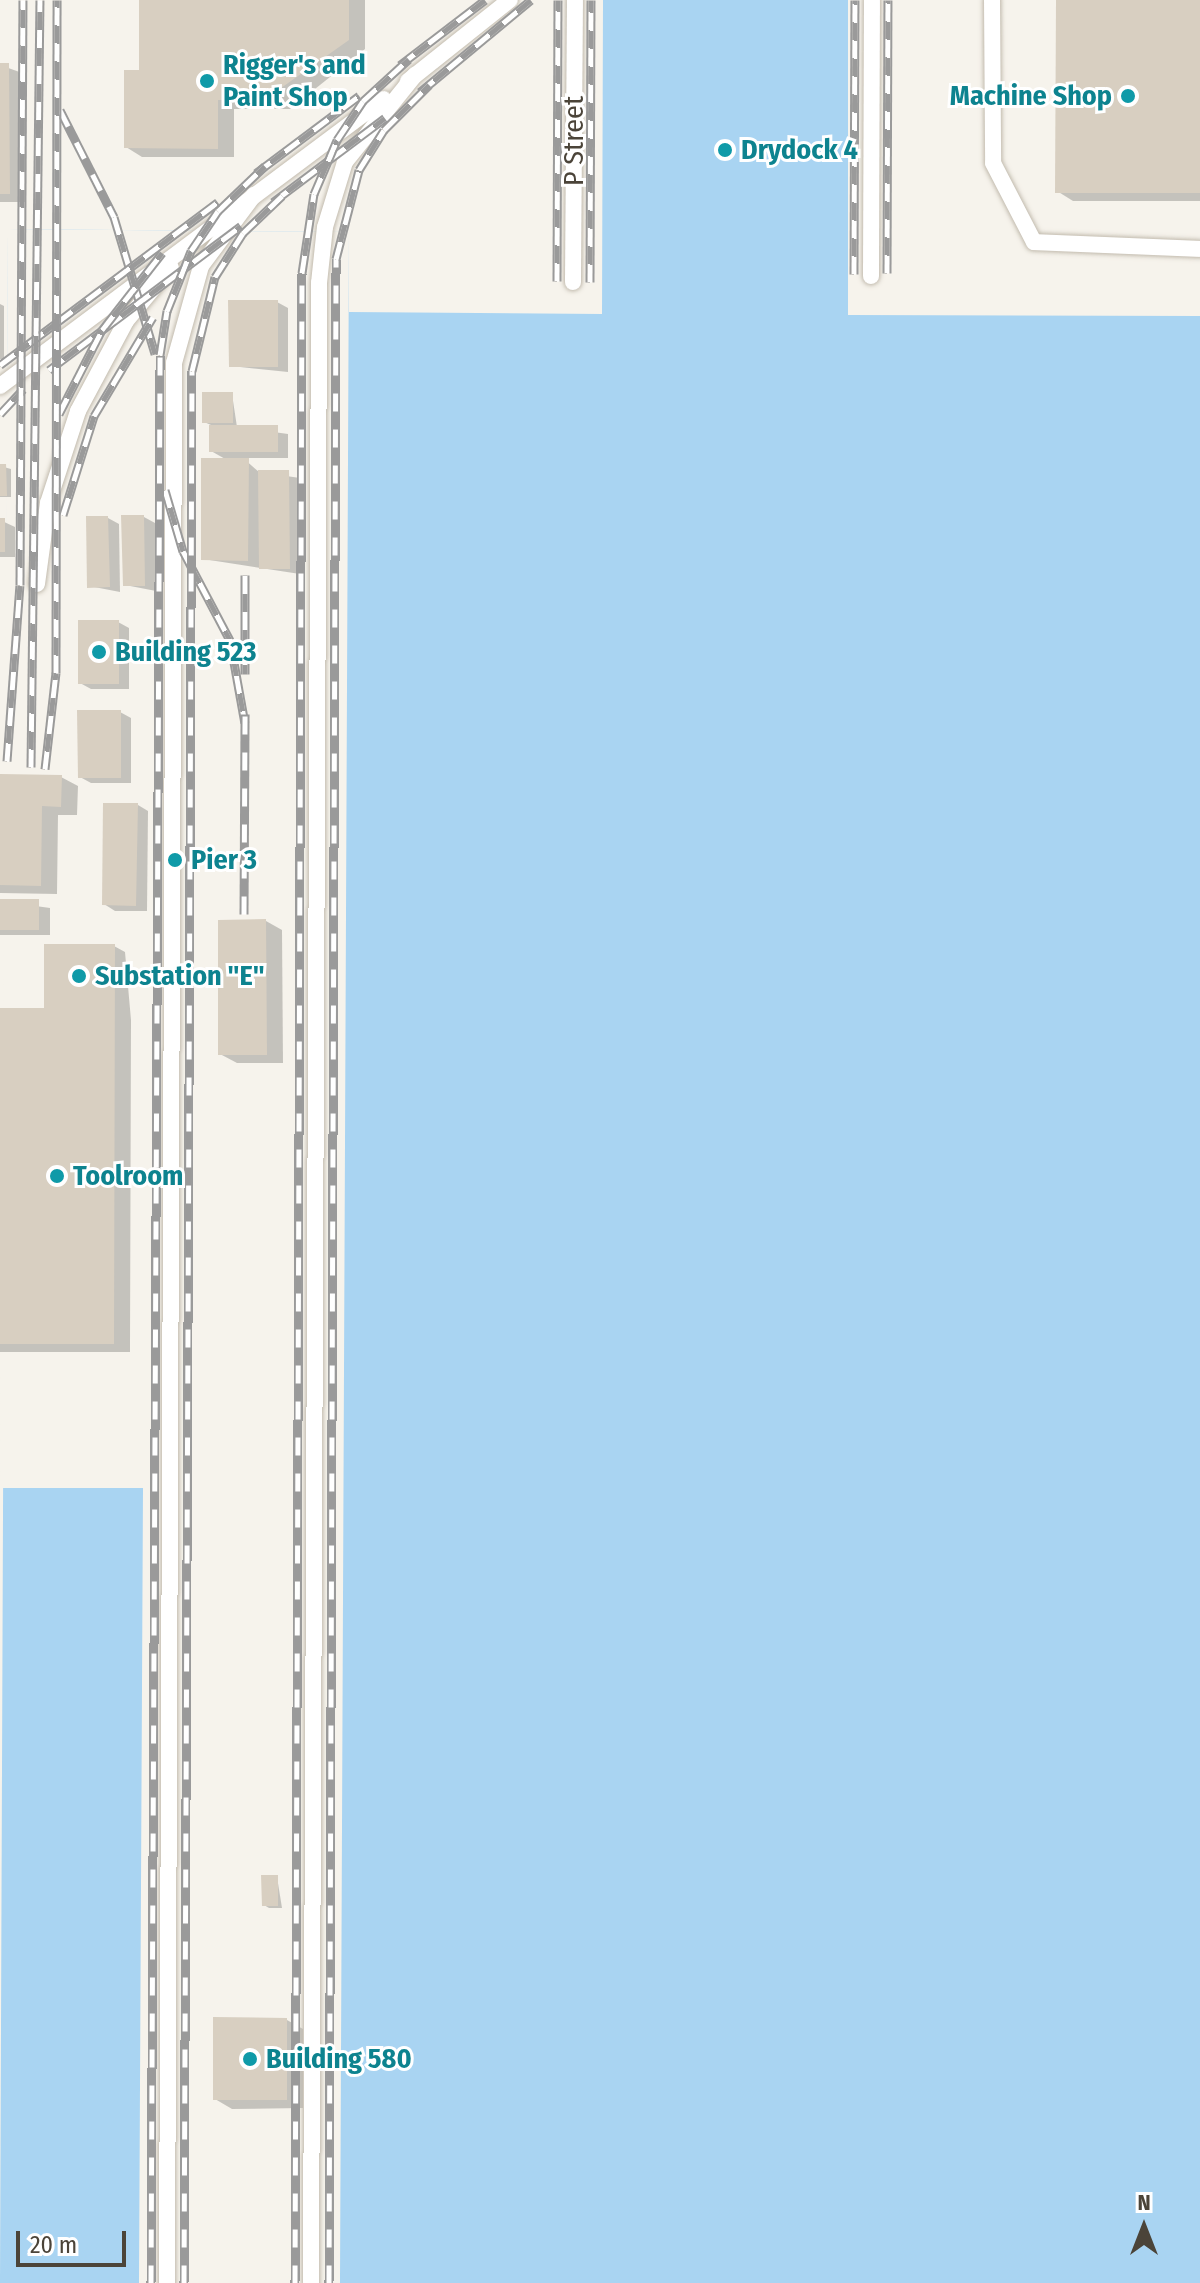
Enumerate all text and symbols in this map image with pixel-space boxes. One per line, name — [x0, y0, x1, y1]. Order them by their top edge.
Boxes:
place label: Rigger's and Paint Shop — [223, 48, 366, 114]
marker: Rigger's and Paint Shop — [198, 72, 216, 90]
place label: Machine Shop — [950, 79, 1112, 113]
marker: Machine Shop — [1119, 87, 1137, 105]
street label: P Street — [557, 96, 591, 186]
place label: Drydock 4 — [741, 133, 858, 167]
marker: Drydock 4 — [716, 141, 734, 159]
place label: Building 523 — [115, 635, 256, 669]
marker: Building 523 — [90, 643, 108, 661]
place label: Pier 3 — [191, 843, 257, 877]
marker: Pier 3 — [166, 851, 184, 869]
place label: Substation "E" — [95, 959, 265, 993]
marker: Substation "E" — [70, 967, 88, 985]
place label: Toolroom — [73, 1159, 183, 1193]
marker: Toolroom — [48, 1167, 66, 1185]
place label: Building 580 — [266, 2042, 412, 2076]
marker: Building 580 — [241, 2050, 259, 2068]
north arrow — [1104, 2187, 1184, 2267]
text: N — [1137, 2189, 1151, 2216]
scale bar — [20, 2215, 130, 2265]
text: 20 m — [30, 2231, 77, 2259]

